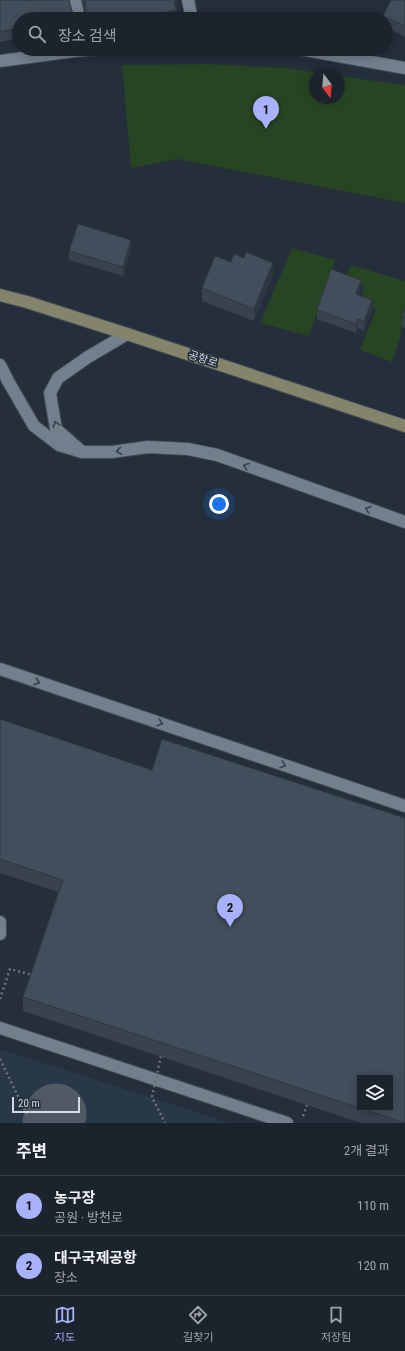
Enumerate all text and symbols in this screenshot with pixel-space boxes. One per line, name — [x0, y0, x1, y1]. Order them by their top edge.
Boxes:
search box — [12, 12, 393, 56]
icon: search — [26, 23, 48, 45]
text: 장소 검색 — [58, 27, 117, 45]
north arrow — [309, 68, 345, 104]
pin: 1 — [253, 96, 279, 129]
street label: 공항로 — [187, 348, 219, 370]
one-way arrow — [52, 421, 61, 428]
one-way arrow — [115, 446, 122, 455]
one-way arrow — [242, 462, 249, 470]
your location — [209, 494, 229, 514]
one-way arrow — [365, 505, 372, 514]
one-way arrow — [33, 677, 40, 686]
one-way arrow — [157, 718, 164, 727]
one-way arrow — [280, 760, 287, 768]
pin: 2 — [217, 894, 243, 927]
map controls — [357, 1075, 393, 1111]
button: layers — [357, 1075, 393, 1111]
scale bar — [12, 1095, 80, 1114]
text: 20 m — [18, 1097, 40, 1110]
text: 주변 — [16, 1141, 47, 1161]
text: 2개 결과 — [344, 1143, 389, 1158]
text: 농구장 — [54, 1189, 95, 1207]
text: 1 — [26, 1198, 32, 1213]
text: 110 m — [357, 1198, 389, 1213]
text: 공원 · 방천로 — [54, 1210, 123, 1225]
text: 대구국제공항 — [54, 1249, 137, 1267]
text: 2 — [26, 1258, 32, 1273]
text: 120 m — [357, 1258, 389, 1273]
text: 장소 — [54, 1270, 78, 1285]
tab: 지도 — [54, 1304, 76, 1344]
tab: 길찾기 — [183, 1304, 213, 1344]
tab: 저장됨 — [321, 1304, 351, 1344]

